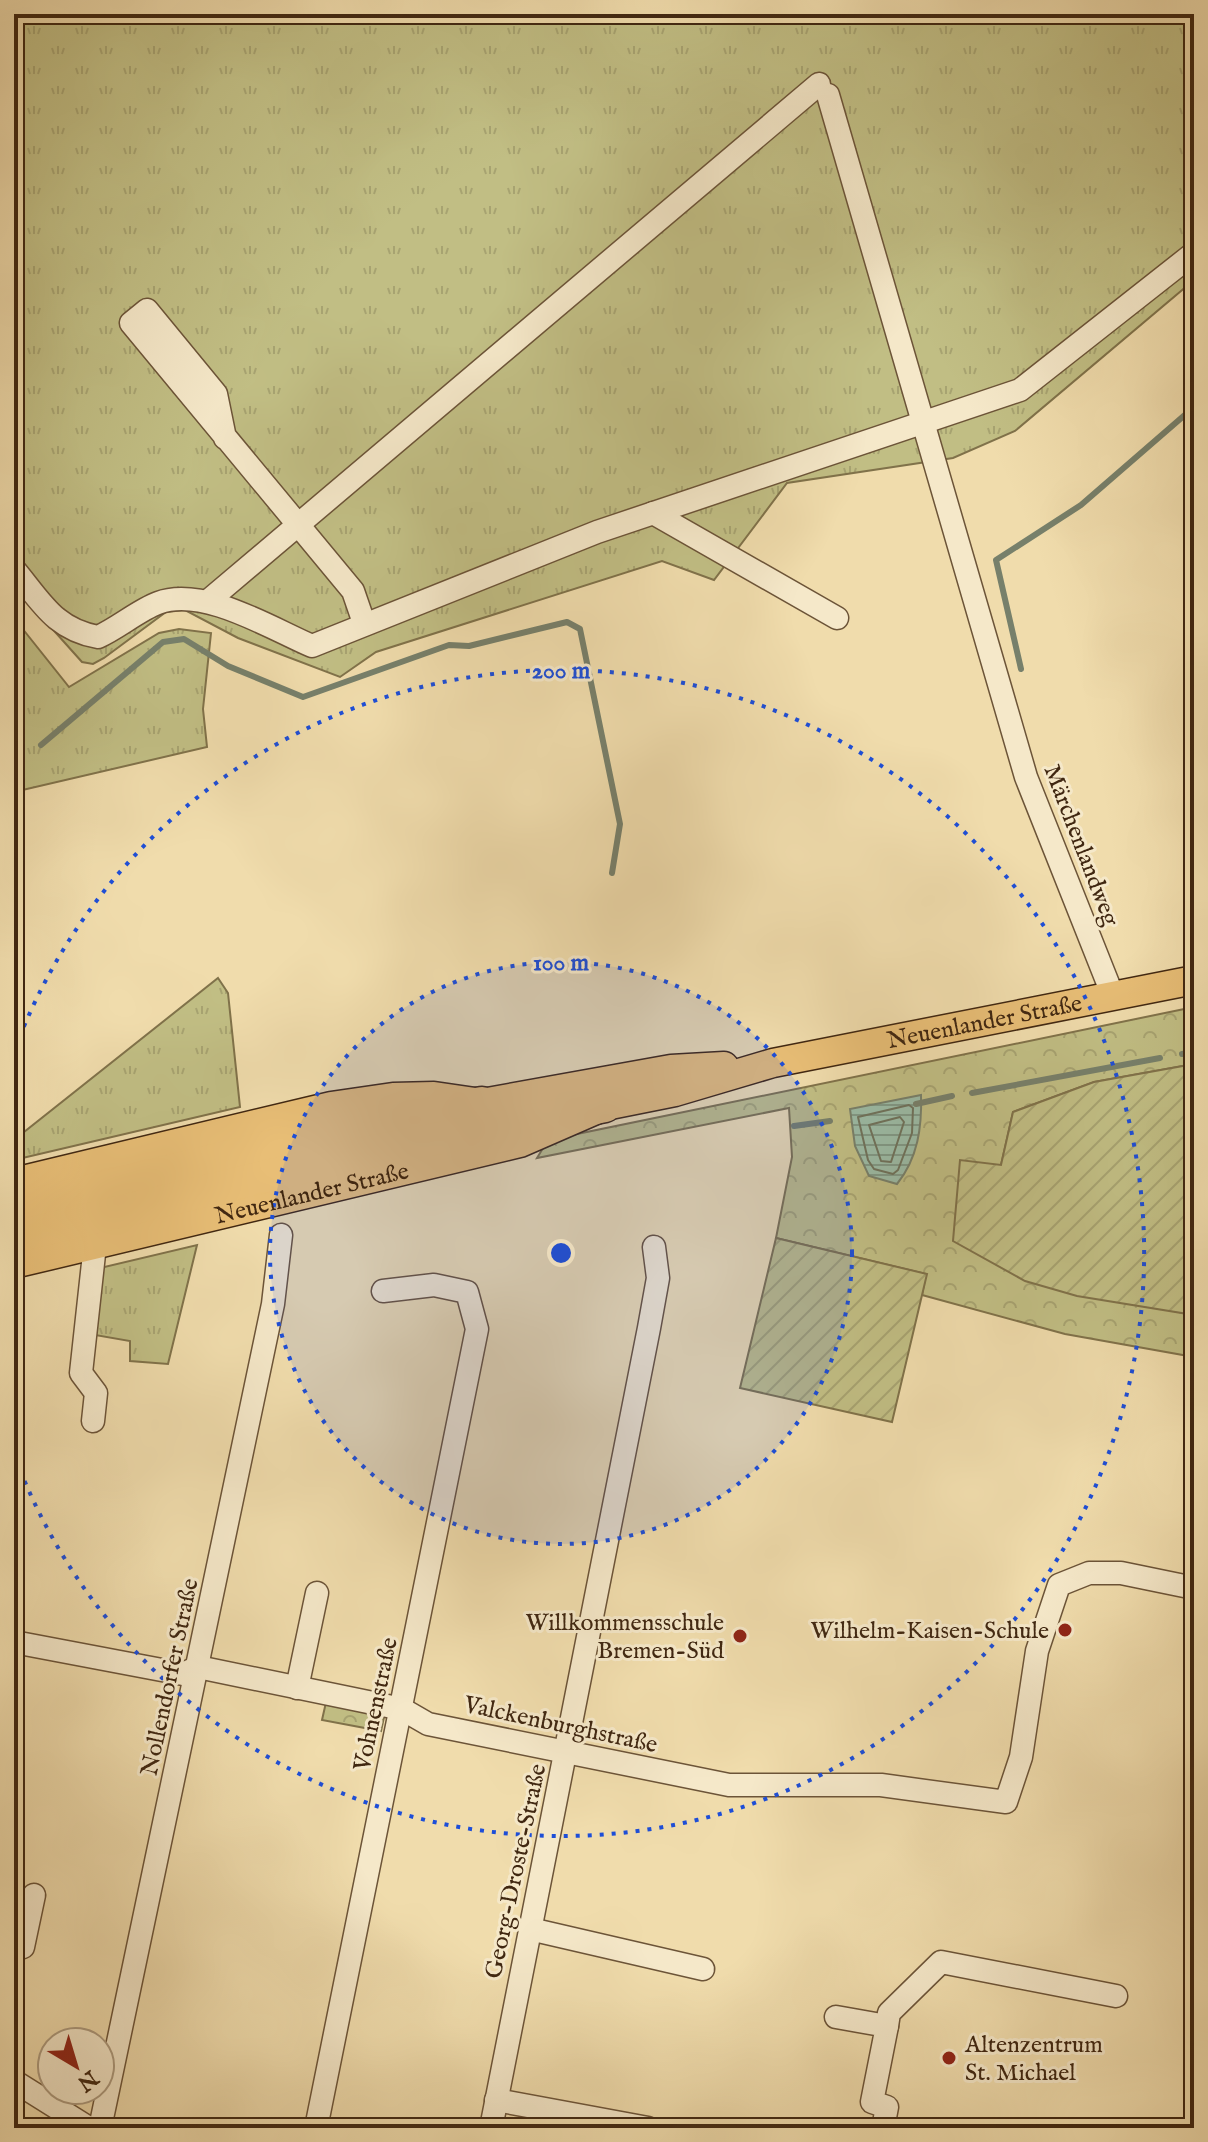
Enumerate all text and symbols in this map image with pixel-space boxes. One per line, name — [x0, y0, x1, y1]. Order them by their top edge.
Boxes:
text: 200 m — [532, 656, 591, 687]
street label: Märchenlandweg — [1036, 760, 1126, 932]
text: 100 m — [533, 948, 590, 979]
street label: Neuenlander Straße — [884, 988, 1085, 1057]
street label: Neuenlander Straße — [212, 1156, 412, 1232]
centre of rings — [547, 1239, 575, 1267]
street label: Nollendorfer Straße — [134, 1576, 207, 1779]
place label: Willkommensschule Bremen-Süd — [525, 1608, 724, 1667]
place label: Wilhelm-Kaisen-Schule — [810, 1616, 1049, 1647]
marker: Wilhelm-Kaisen-Schule — [1056, 1621, 1074, 1639]
marker: Willkommensschule Bremen-Süd — [731, 1627, 749, 1645]
street label: Vohnenstraße — [347, 1635, 406, 1775]
street label: Valckenburghstraße — [460, 1690, 660, 1761]
street label: Georg-Droste-Straße — [479, 1761, 554, 1982]
north arrow — [36, 2026, 116, 2106]
place label: Altenzentrum St. Michael — [964, 2030, 1103, 2089]
marker: Altenzentrum St. Michael — [940, 2049, 958, 2067]
text: N — [71, 2063, 104, 2097]

